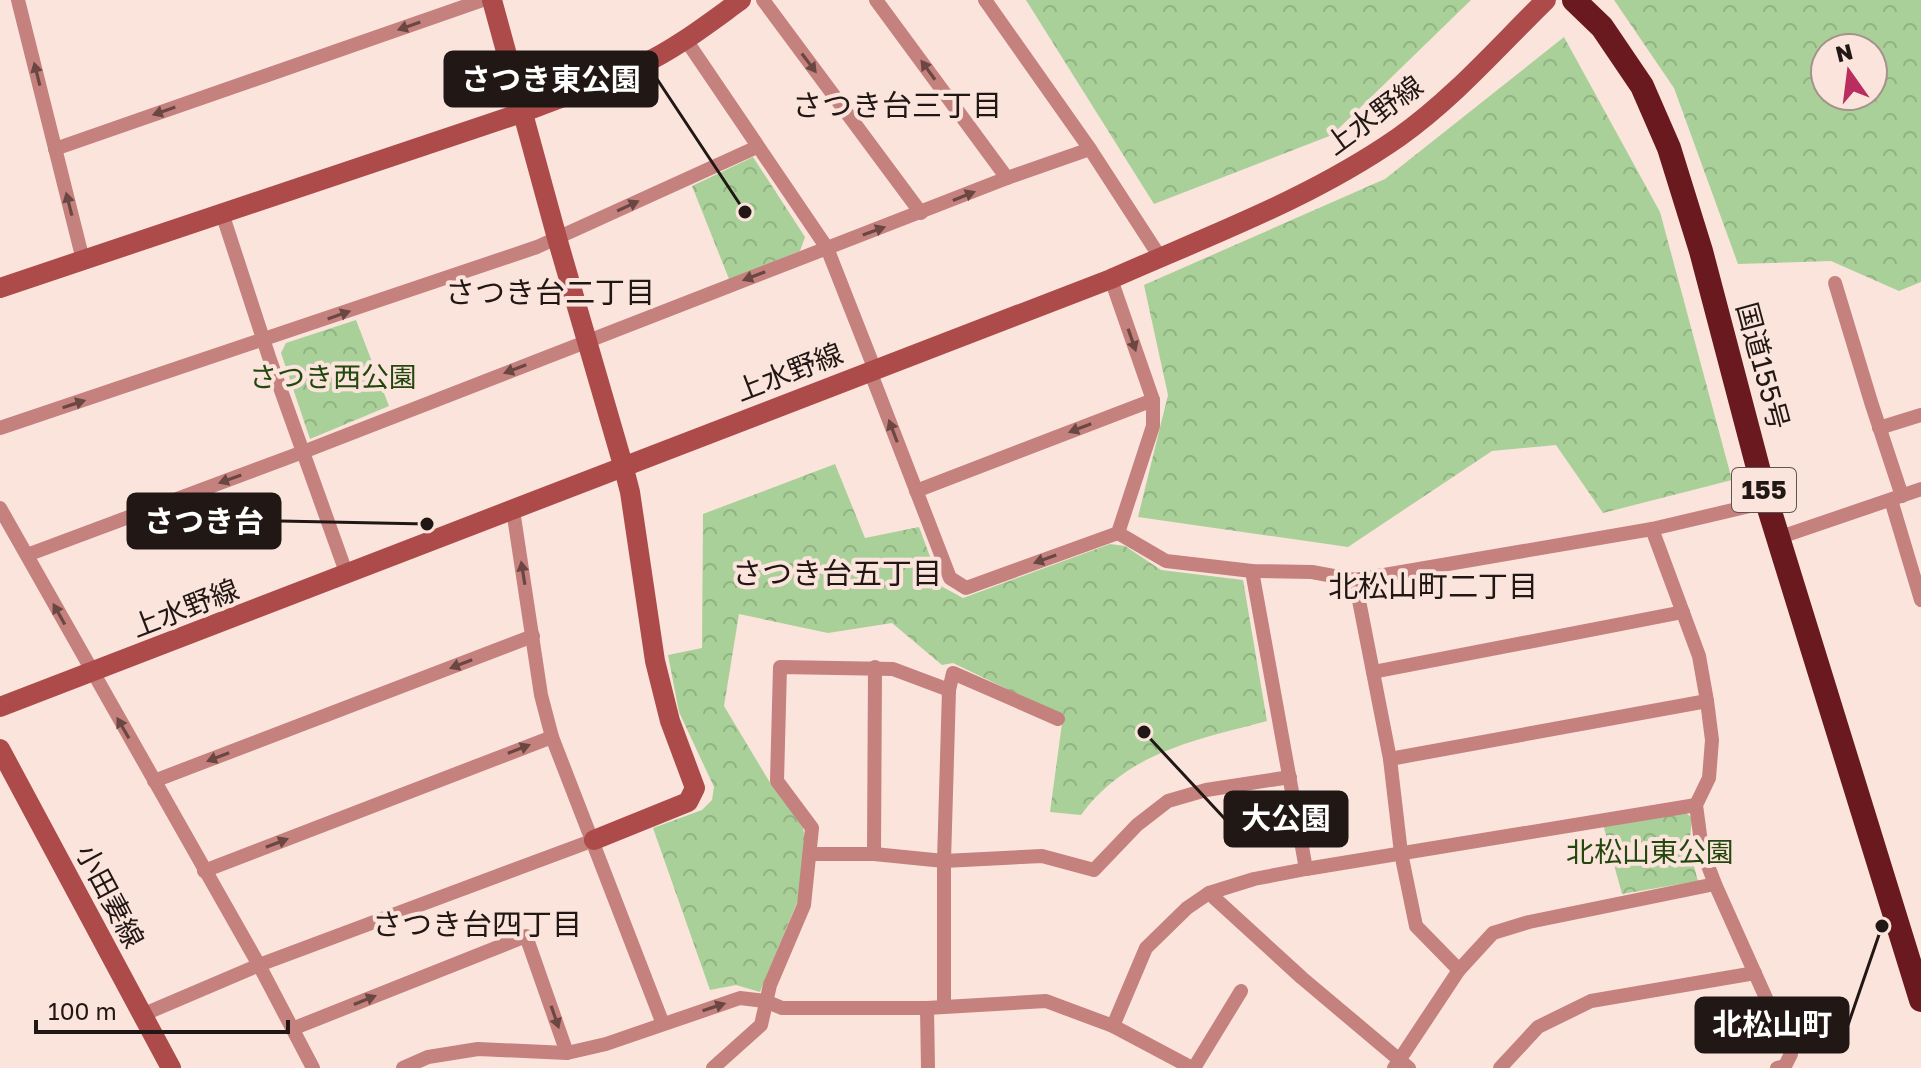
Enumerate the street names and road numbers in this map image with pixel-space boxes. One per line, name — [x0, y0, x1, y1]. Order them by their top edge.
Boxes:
street label: 上水野線 — [1319, 68, 1429, 161]
street label: 国道155号 — [1731, 299, 1796, 433]
street label: 上水野線 — [731, 336, 847, 407]
road number: 155 — [1732, 468, 1796, 512]
street label: 上水野線 — [127, 572, 243, 643]
street label: 小田妻線 — [70, 839, 151, 953]

